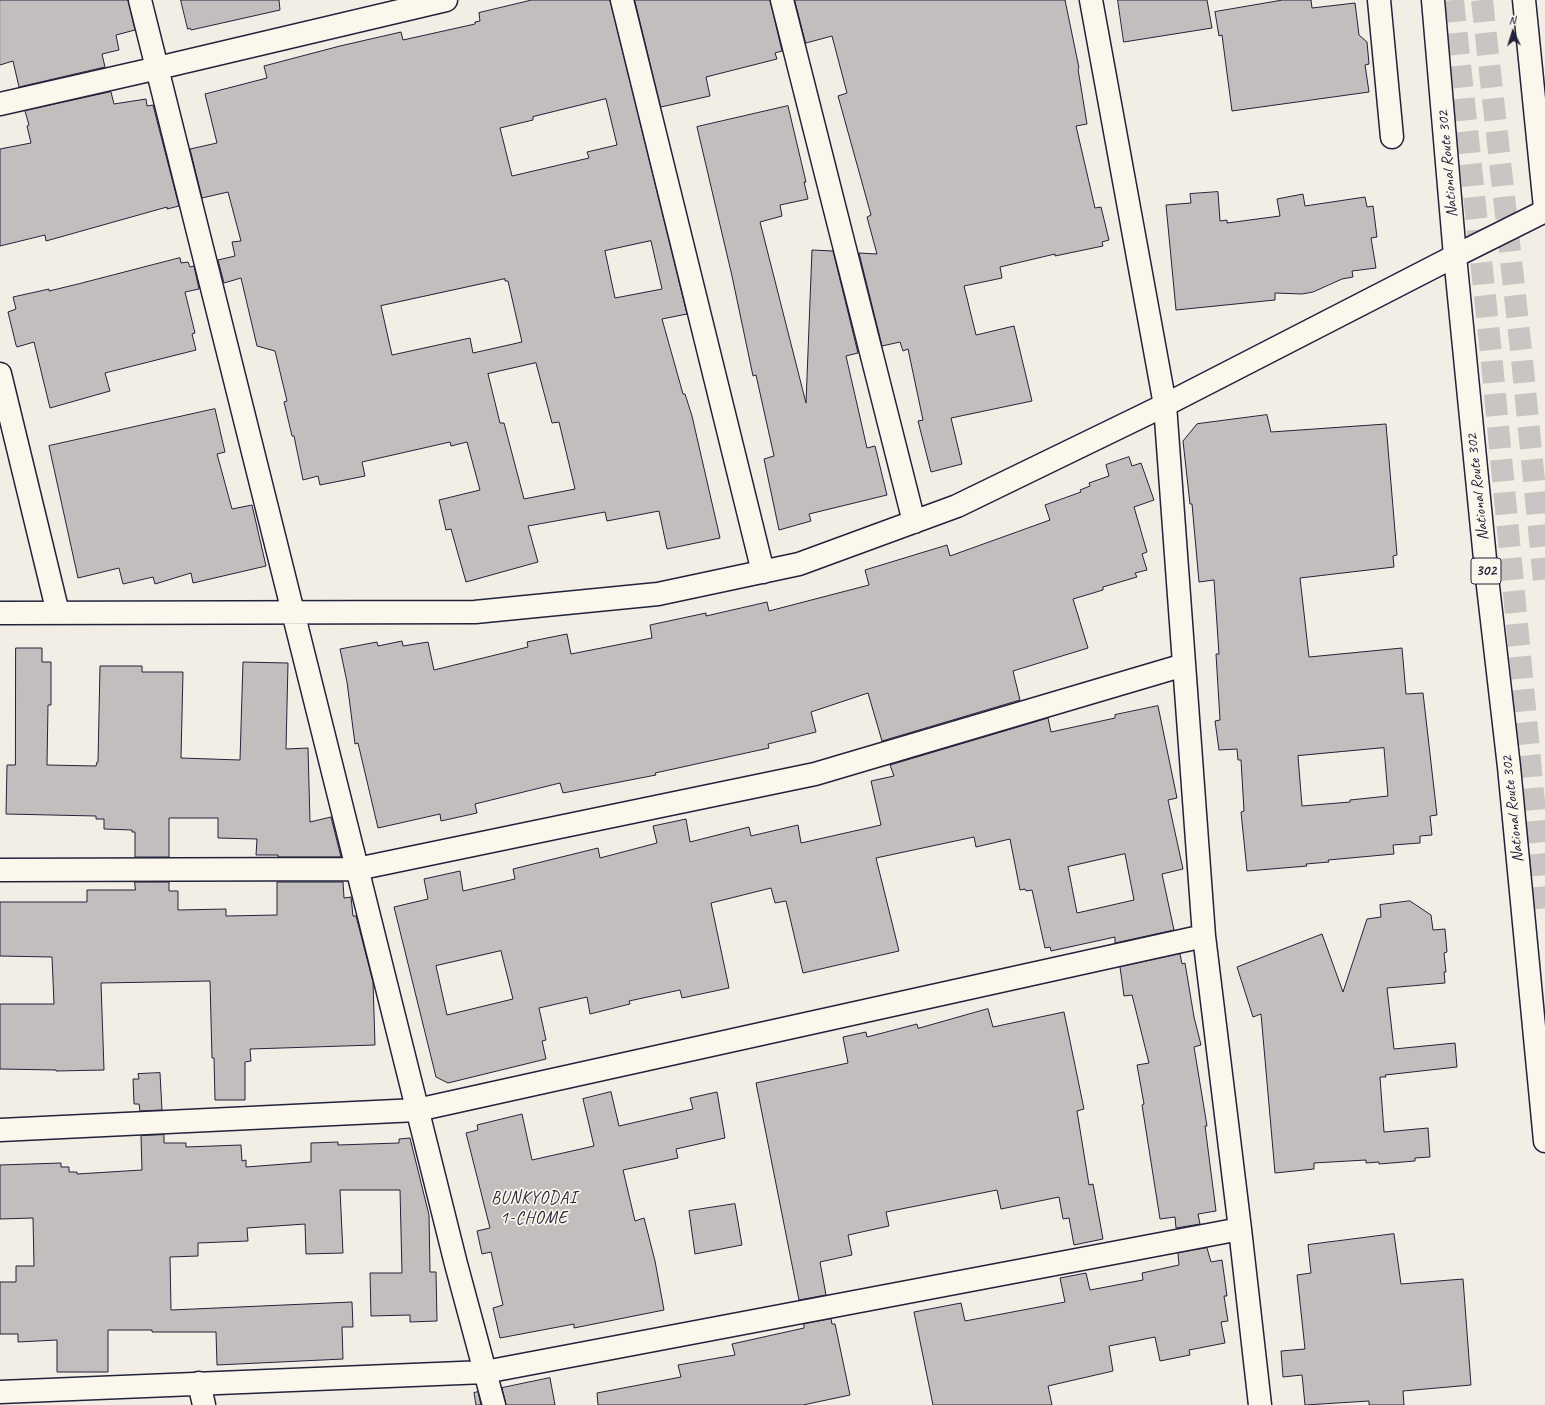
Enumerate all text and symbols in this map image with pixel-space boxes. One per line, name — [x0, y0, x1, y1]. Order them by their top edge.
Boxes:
north arrow — [1493, 12, 1533, 52]
text: N — [1508, 13, 1516, 27]
street label: National Route 302 — [1434, 110, 1462, 218]
street label: National Route 302 — [1463, 433, 1493, 541]
road number: 302 — [1471, 558, 1501, 584]
street label: National Route 302 — [1498, 755, 1528, 863]
district label: BUNKYODAI 1-CHOME — [492, 1189, 576, 1229]

